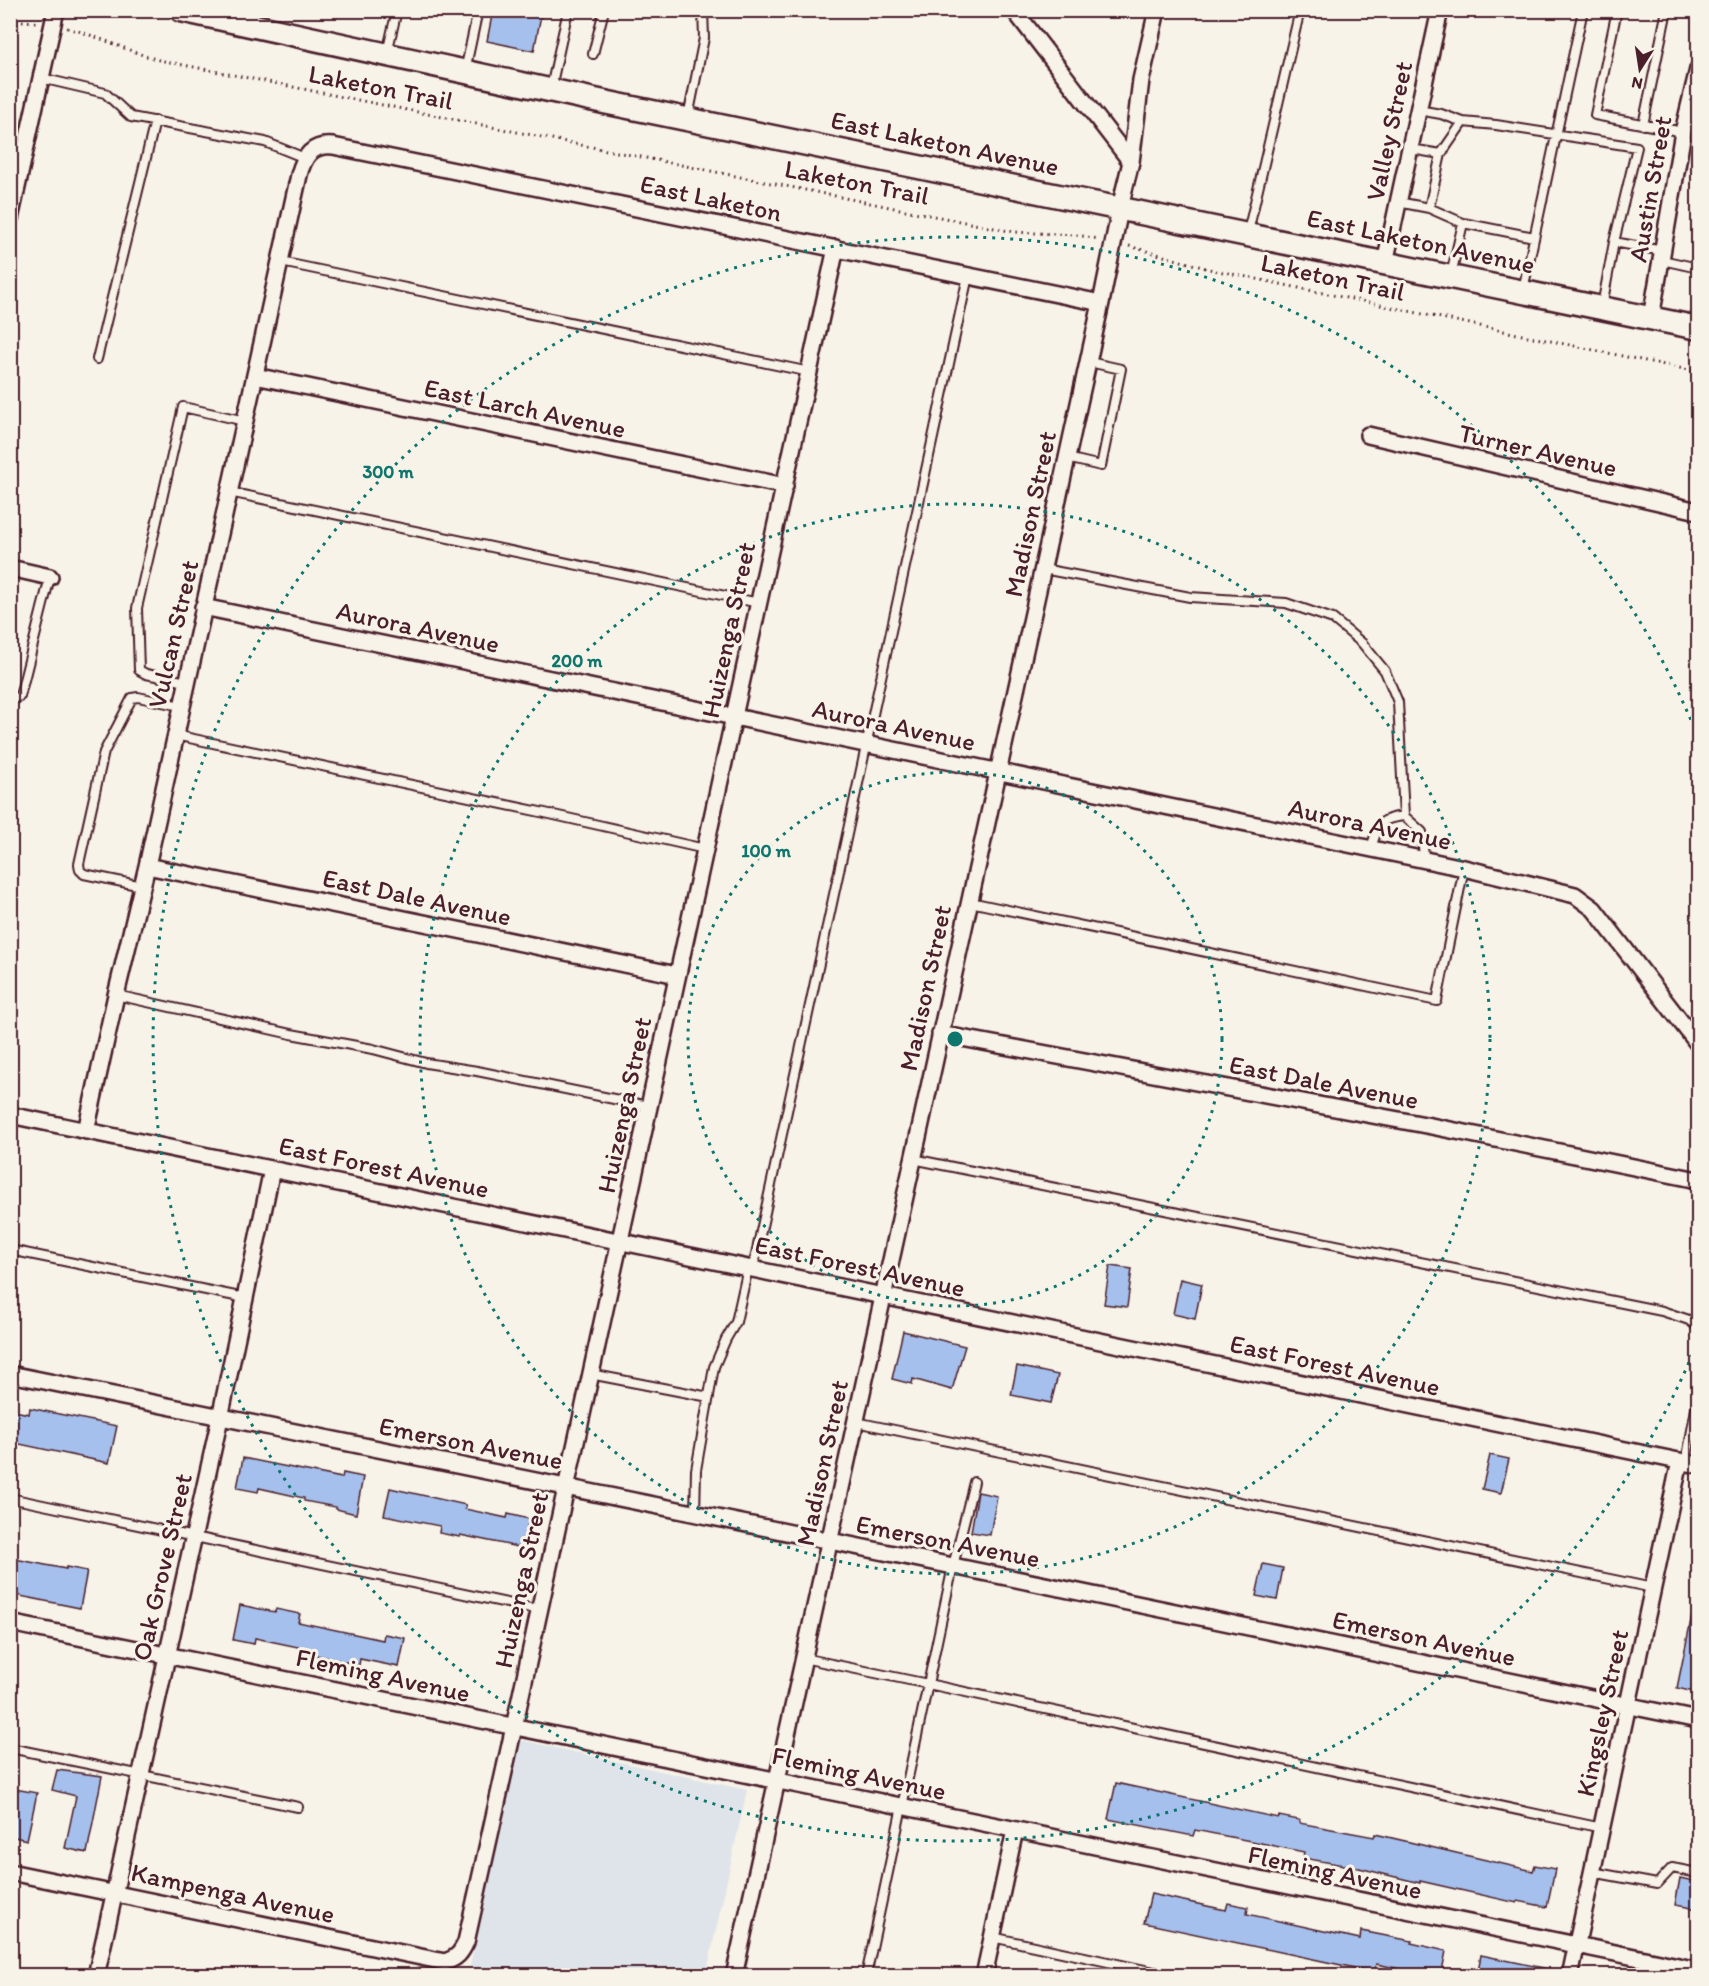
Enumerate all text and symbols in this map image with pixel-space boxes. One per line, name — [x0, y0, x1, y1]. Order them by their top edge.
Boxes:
north arrow — [1610, 39, 1670, 99]
street label: Laketon Trail — [306, 57, 456, 117]
street label: Valley Street — [1359, 58, 1419, 204]
text: N — [1630, 73, 1644, 94]
street label: East Laketon Avenue — [828, 103, 1062, 183]
street label: Austin Street — [1621, 113, 1679, 265]
street label: Laketon Trail — [782, 152, 932, 212]
street label: East Laketon — [637, 167, 785, 229]
street label: East Laketon Avenue — [1304, 201, 1538, 281]
street label: Laketon Trail — [1258, 246, 1408, 308]
street label: East Larch Avenue — [421, 371, 629, 445]
street label: Turner Avenue — [1456, 416, 1620, 484]
street label: Madison Street — [997, 428, 1063, 600]
text: 300 m — [362, 461, 414, 483]
street label: Huizenga Street — [694, 539, 762, 721]
street label: Vulcan Street — [140, 557, 206, 711]
street label: Aurora Avenue — [334, 594, 502, 660]
text: 200 m — [552, 650, 603, 672]
street label: Aurora Avenue — [810, 692, 978, 758]
street label: Aurora Avenue — [1286, 791, 1454, 857]
text: 100 m — [741, 840, 792, 862]
street label: East Dale Avenue — [320, 861, 514, 933]
street label: Madison Street — [892, 902, 958, 1074]
street label: Huizenga Street — [590, 1014, 658, 1196]
centre of rings — [945, 1029, 965, 1049]
street label: East Dale Avenue — [1227, 1048, 1421, 1116]
street label: East Forest Avenue — [276, 1129, 492, 1205]
street label: East Forest Avenue — [752, 1228, 968, 1304]
street label: East Forest Avenue — [1227, 1327, 1443, 1403]
street label: Madison Street — [789, 1377, 855, 1549]
street label: Emerson Avenue — [376, 1409, 566, 1477]
street label: Oak Grove Street — [125, 1470, 199, 1664]
street label: Huizenga Street — [487, 1489, 555, 1671]
street label: Emerson Avenue — [853, 1507, 1043, 1575]
street label: Emerson Avenue — [1329, 1603, 1519, 1673]
street label: Kingsley Street — [1569, 1626, 1635, 1799]
street label: Fleming Avenue — [293, 1641, 473, 1709]
street label: Fleming Avenue — [769, 1739, 949, 1807]
street label: Fleming Avenue — [1245, 1838, 1425, 1906]
street label: Kampenga Avenue — [128, 1856, 338, 1930]

